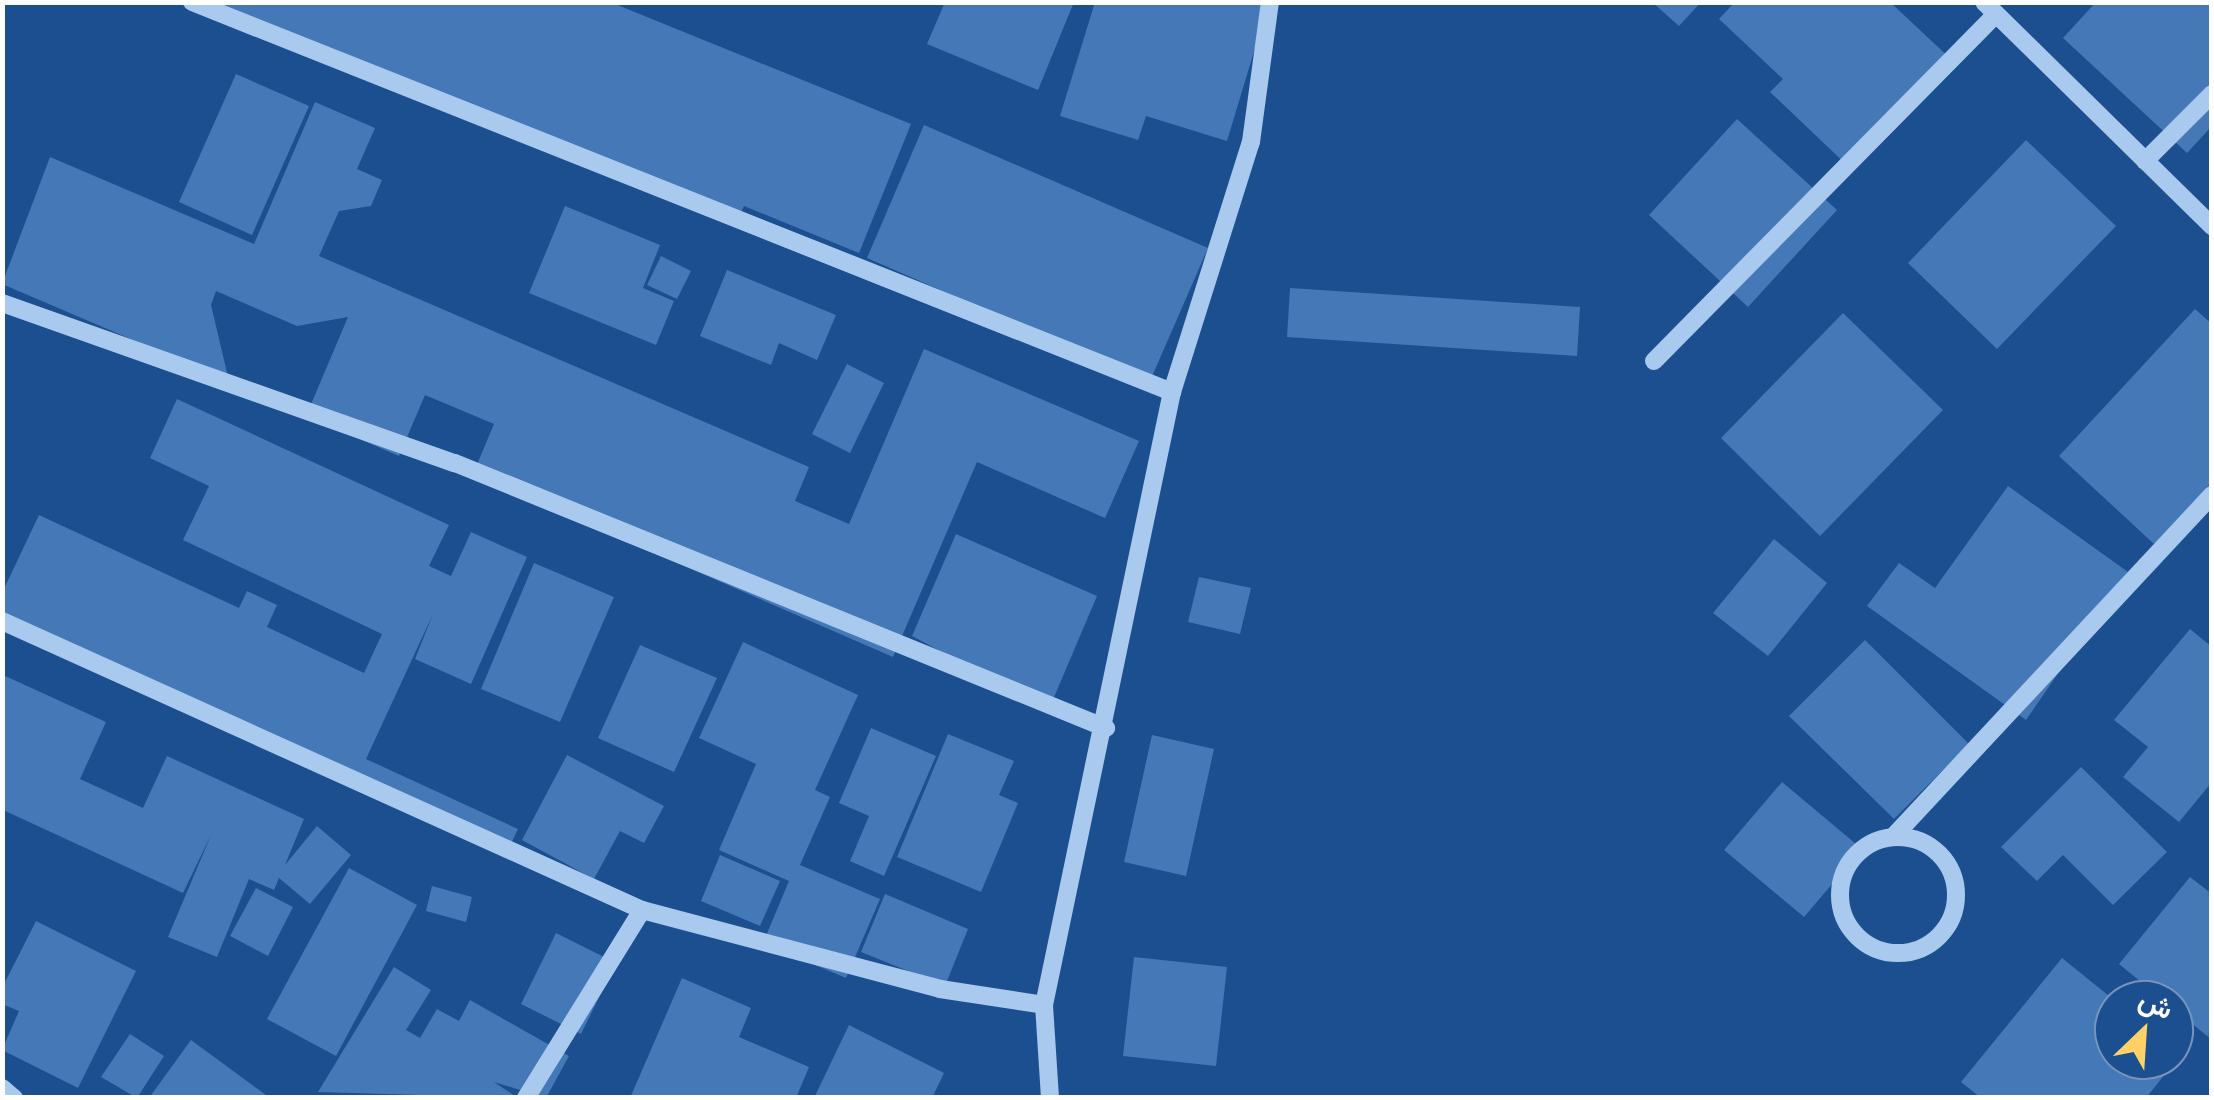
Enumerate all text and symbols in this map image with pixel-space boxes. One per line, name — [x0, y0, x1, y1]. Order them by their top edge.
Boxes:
text: ش — [2132, 979, 2180, 1030]
north arrow — [2094, 980, 2194, 1080]

